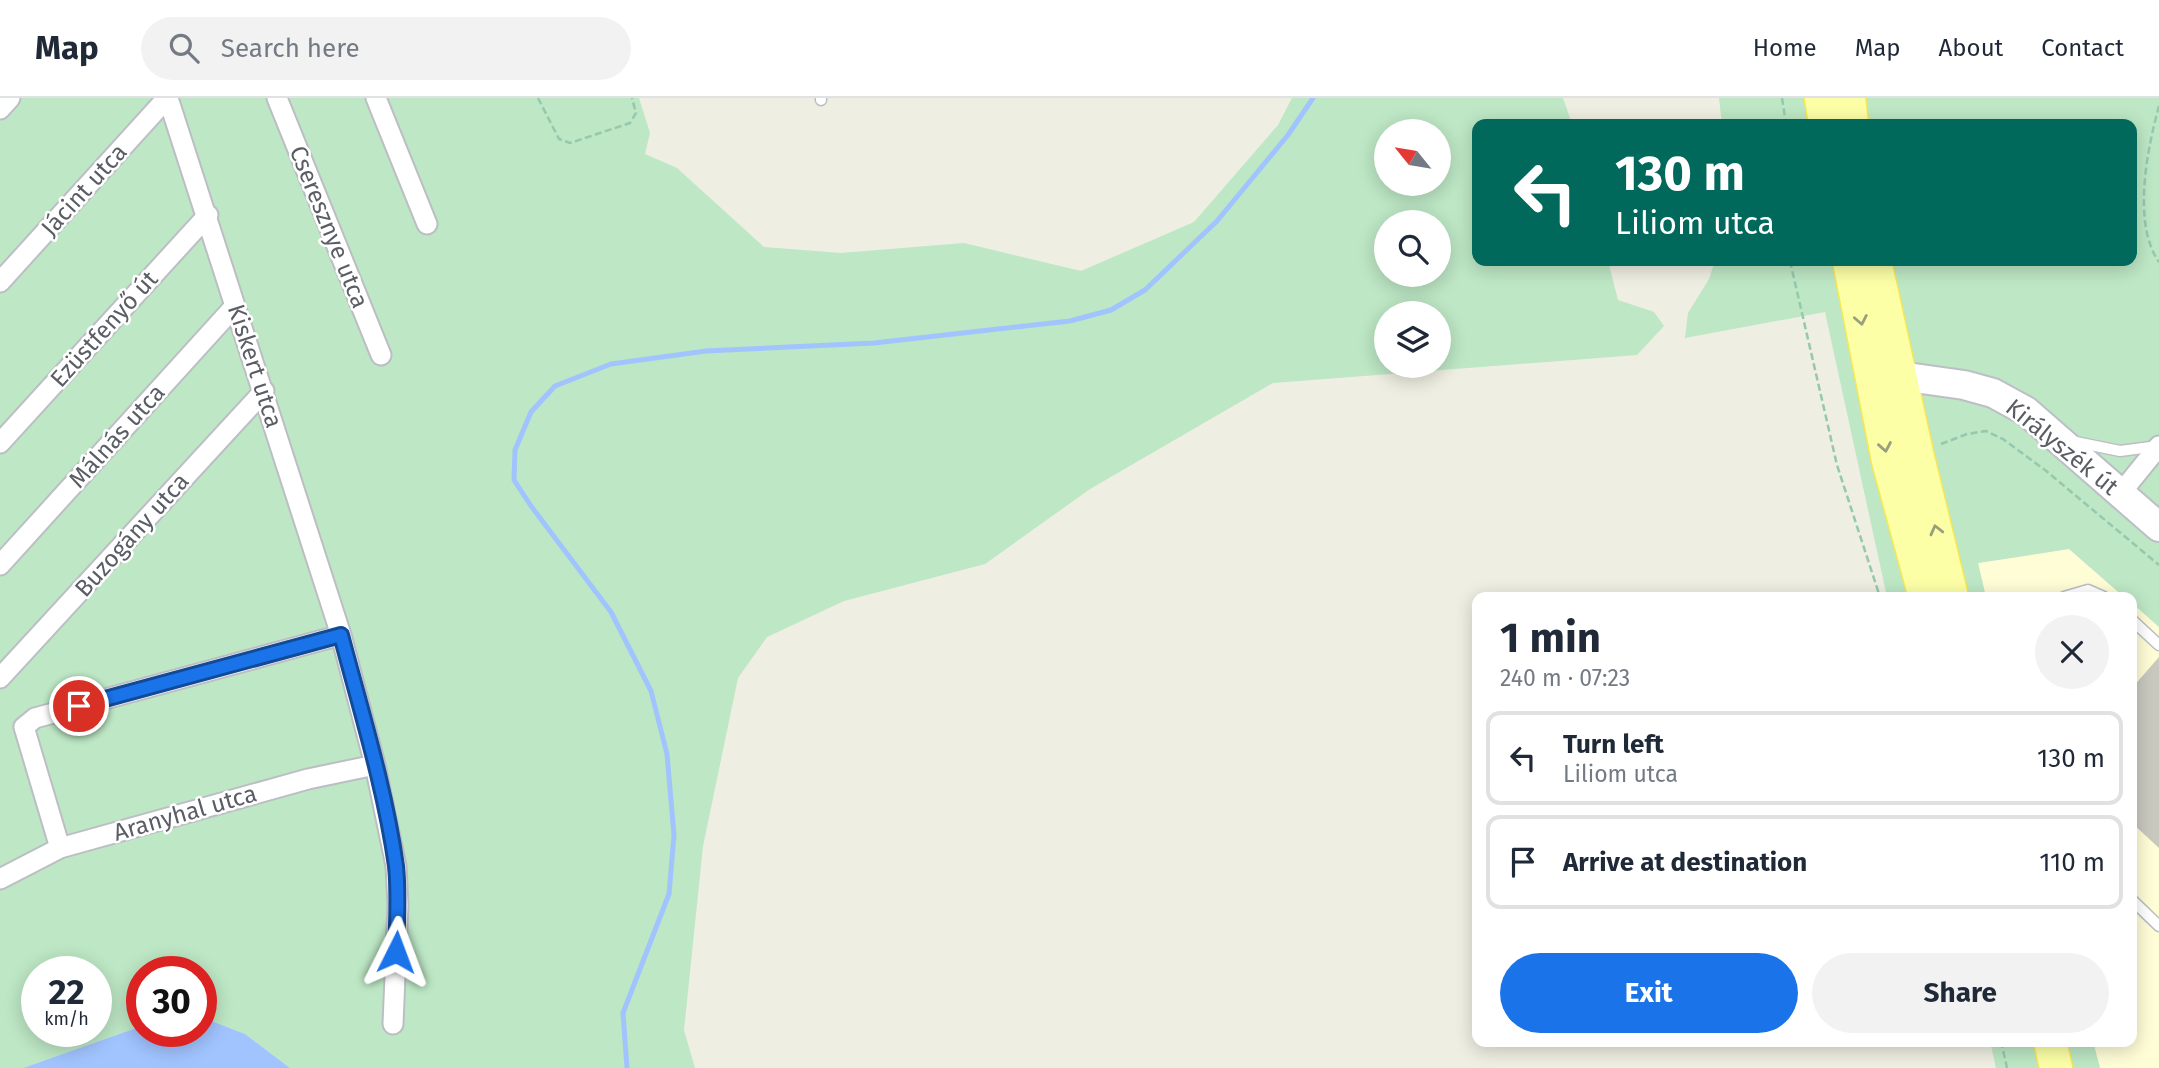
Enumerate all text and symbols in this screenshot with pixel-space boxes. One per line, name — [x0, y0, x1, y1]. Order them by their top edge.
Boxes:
search box — [141, 17, 631, 80]
text: Map — [35, 28, 99, 68]
icon: search — [165, 29, 203, 67]
text: Search here — [221, 33, 360, 64]
text: Home — [1753, 34, 1817, 62]
text: Map — [1855, 34, 1901, 62]
text: About — [1939, 34, 2003, 62]
text: Contact — [2041, 34, 2124, 62]
north arrow — [1374, 119, 1451, 196]
map controls — [1374, 119, 1451, 378]
street label: Jácint utca — [35, 138, 133, 242]
street label: Cseresznye utca — [284, 142, 374, 312]
text: 130 m — [1615, 144, 1745, 203]
icon: left — [1500, 147, 1591, 238]
text: Liliom utca — [1615, 204, 1775, 242]
button: search — [1374, 210, 1451, 287]
street label: Ezüstfenyő út — [45, 265, 164, 393]
street label: Kiskert utca — [222, 301, 288, 431]
button: layers — [1374, 301, 1451, 378]
one-way arrow — [1853, 314, 1868, 326]
street label: Málnás utca — [63, 379, 171, 493]
street label: Királyszék út — [2000, 393, 2124, 501]
one-way arrow — [1877, 441, 1892, 453]
street label: Buzogány utca — [69, 467, 195, 603]
one-way arrow — [1930, 525, 1944, 537]
text: 1 min — [1500, 613, 1601, 663]
button: close — [2035, 615, 2109, 689]
text: 240 m · 07:23 — [1500, 664, 1630, 692]
pin — [49, 676, 109, 736]
icon: arrive — [60, 687, 98, 725]
text: Turn left — [1563, 729, 1664, 760]
icon: left — [1504, 739, 1542, 777]
text: 130 m — [2037, 743, 2105, 774]
text: Liliom utca — [1563, 760, 1678, 788]
street label: Aranyhal utca — [110, 779, 260, 847]
icon: arrive — [1504, 843, 1542, 881]
text: Arrive at destination — [1563, 847, 1807, 878]
text: 110 m — [2039, 847, 2105, 878]
position arrow — [359, 915, 433, 989]
button: Exit — [1500, 953, 1798, 1033]
button: Share — [1812, 953, 2109, 1033]
speed limit sign: 30 — [126, 956, 217, 1047]
text: 22 — [48, 971, 85, 1013]
text: km/h — [44, 1008, 89, 1030]

